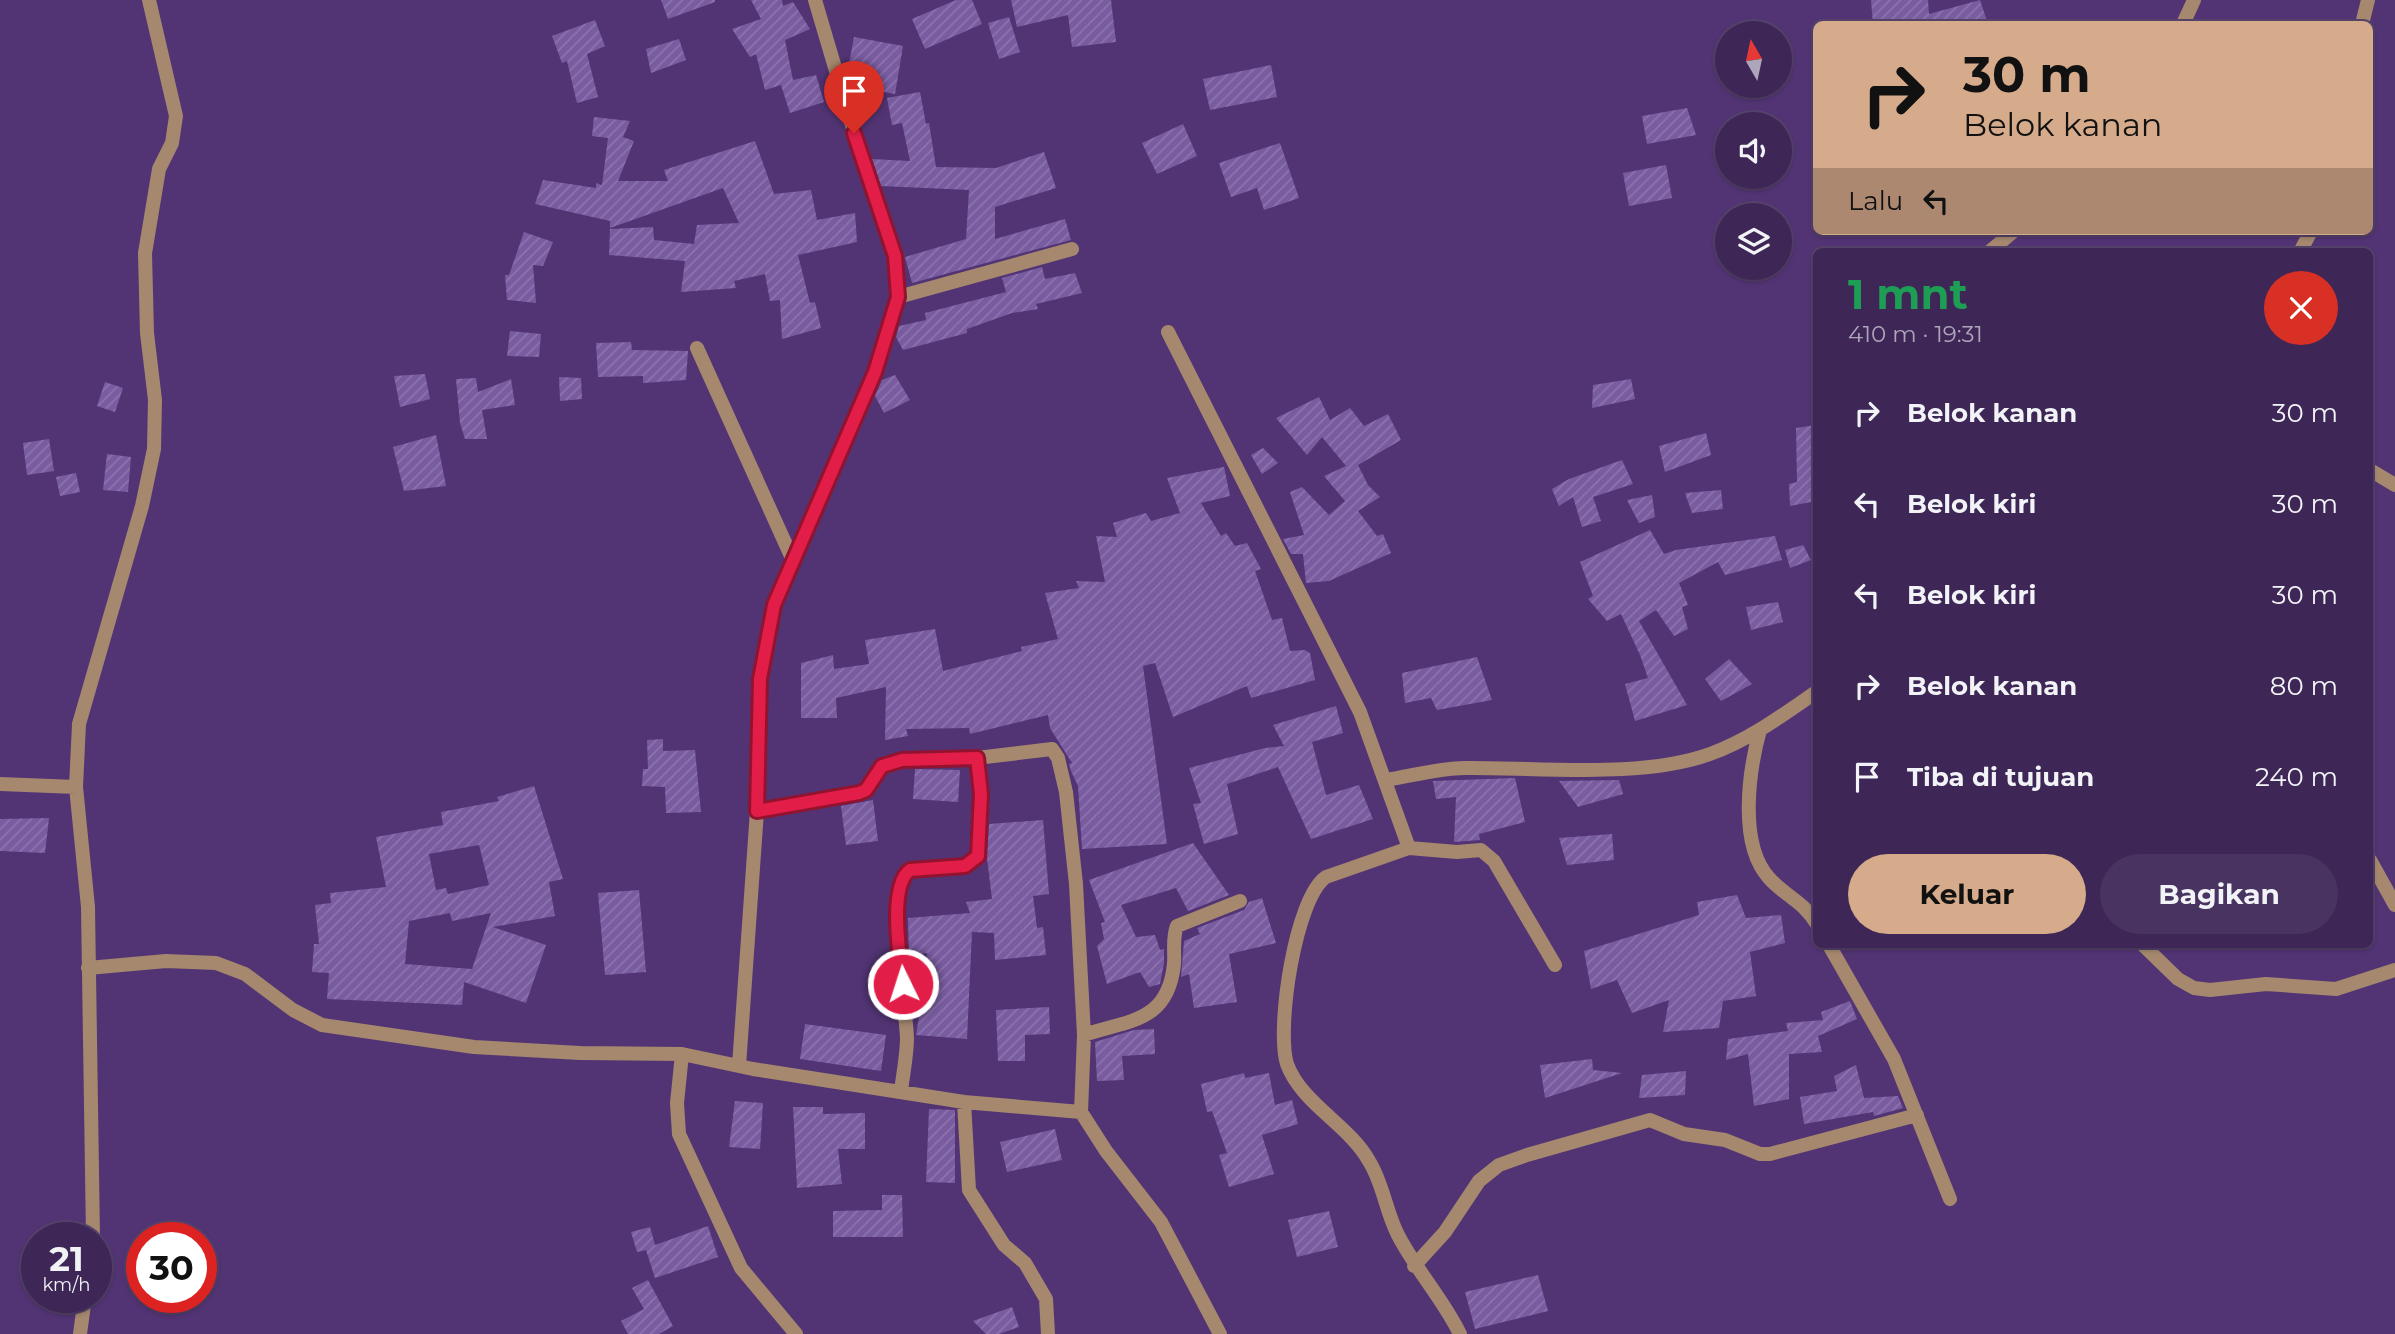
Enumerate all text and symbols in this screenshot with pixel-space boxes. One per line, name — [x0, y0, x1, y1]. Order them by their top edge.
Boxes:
north arrow — [1715, 21, 1792, 98]
map controls — [1715, 21, 1792, 280]
text: 30 m — [1963, 45, 2091, 104]
icon: right — [1848, 49, 1939, 140]
pin — [824, 61, 884, 133]
icon: arrive — [835, 72, 873, 110]
text: Belok kanan — [1963, 105, 2163, 144]
button: sound — [1715, 112, 1792, 189]
icon: left — [1917, 182, 1955, 220]
text: Lalu — [1848, 185, 1903, 217]
button: layers — [1715, 203, 1792, 280]
text: 1 mnt — [1848, 268, 1968, 320]
button: close — [2264, 271, 2338, 345]
text: 410 m · 19:31 — [1848, 320, 1983, 348]
icon: right — [1848, 394, 1886, 432]
text: Belok kanan — [1907, 397, 2077, 429]
text: 30 m — [2272, 397, 2338, 429]
icon: left — [1848, 485, 1886, 523]
text: Belok kiri — [1907, 488, 2036, 520]
text: 30 m — [2272, 488, 2338, 520]
icon: left — [1848, 576, 1886, 614]
text: Belok kiri — [1907, 579, 2036, 611]
text: 30 m — [2272, 579, 2338, 611]
icon: right — [1848, 667, 1886, 705]
text: Belok kanan — [1907, 670, 2077, 702]
text: 80 m — [2270, 670, 2338, 702]
icon: arrive — [1848, 758, 1886, 796]
text: Tiba di tujuan — [1907, 761, 2094, 793]
text: 240 m — [2255, 761, 2338, 793]
button: Keluar — [1848, 854, 2086, 934]
button: Bagikan — [2100, 854, 2338, 934]
position arrow — [866, 947, 940, 1021]
speed limit sign: 30 — [126, 1222, 217, 1313]
text: 21 — [49, 1237, 84, 1280]
text: km/h — [42, 1274, 91, 1296]

